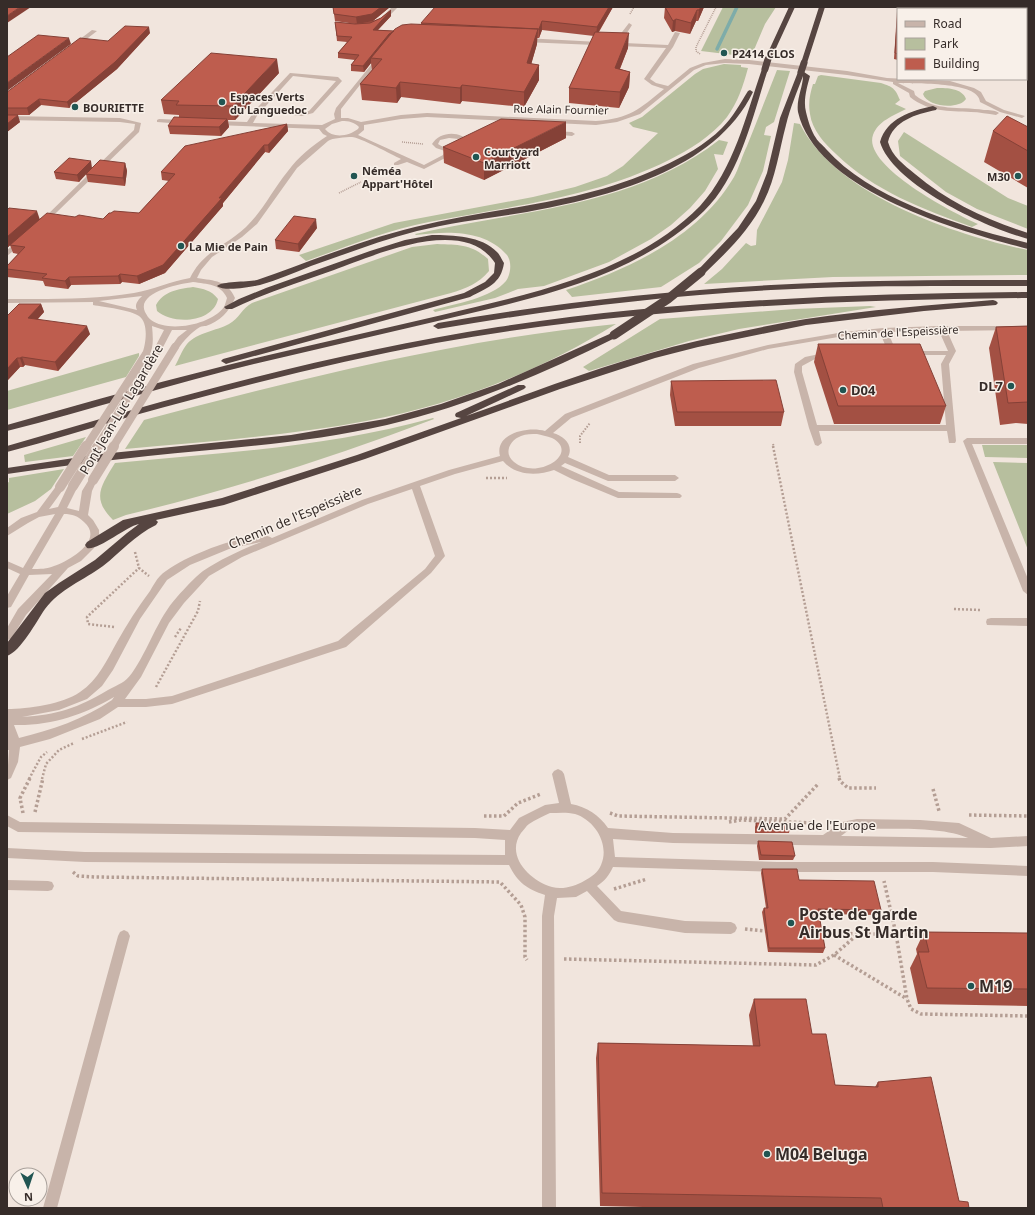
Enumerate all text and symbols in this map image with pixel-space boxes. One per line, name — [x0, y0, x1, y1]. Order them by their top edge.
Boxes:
legend — [897, 8, 1027, 80]
text: Road — [933, 15, 962, 32]
text: Park — [933, 35, 959, 52]
place label: P2414 CLOS — [732, 46, 795, 61]
marker: P2414 CLOS — [719, 48, 729, 58]
text: Building — [933, 55, 980, 72]
place label: Espaces Verts du Languedoc — [230, 89, 307, 117]
marker: Espaces Verts du Languedoc — [217, 97, 227, 107]
place label: BOURIETTE — [83, 100, 144, 115]
street label: Rue Alain Fournier — [513, 101, 609, 117]
marker: BOURIETTE — [70, 102, 80, 112]
place label: Courtyard Marriott — [484, 144, 539, 172]
marker: Courtyard Marriott — [471, 152, 481, 162]
place label: Néméa Appart'Hôtel — [362, 163, 433, 191]
place label: M30 — [987, 169, 1010, 184]
marker: Néméa Appart'Hôtel — [349, 171, 359, 181]
marker: M30 — [1013, 171, 1023, 181]
place label: La Mie de Pain — [189, 239, 268, 254]
marker: La Mie de Pain — [176, 241, 186, 251]
street label: Chemin de l'Espeissière — [837, 321, 959, 343]
street label: Pont Jean-Luc Lagardère — [75, 341, 167, 477]
place label: DL7 — [979, 377, 1003, 395]
place label: D04 — [851, 381, 876, 399]
marker: DL7 — [1006, 381, 1016, 391]
marker: D04 — [838, 385, 848, 395]
street label: Chemin de l'Espeissière — [226, 481, 364, 553]
street label: Avenue de l'Europe — [758, 816, 876, 834]
place label: Poste de garde Airbus St Martin — [799, 903, 929, 943]
marker: Poste de garde Airbus St Martin — [786, 918, 796, 928]
place label: M19 — [979, 975, 1012, 997]
marker: M19 — [966, 981, 976, 991]
place label: M04 Beluga — [775, 1143, 868, 1165]
marker: M04 Beluga — [762, 1149, 772, 1159]
north arrow — [8, 1167, 48, 1207]
text: N — [24, 1190, 33, 1205]

